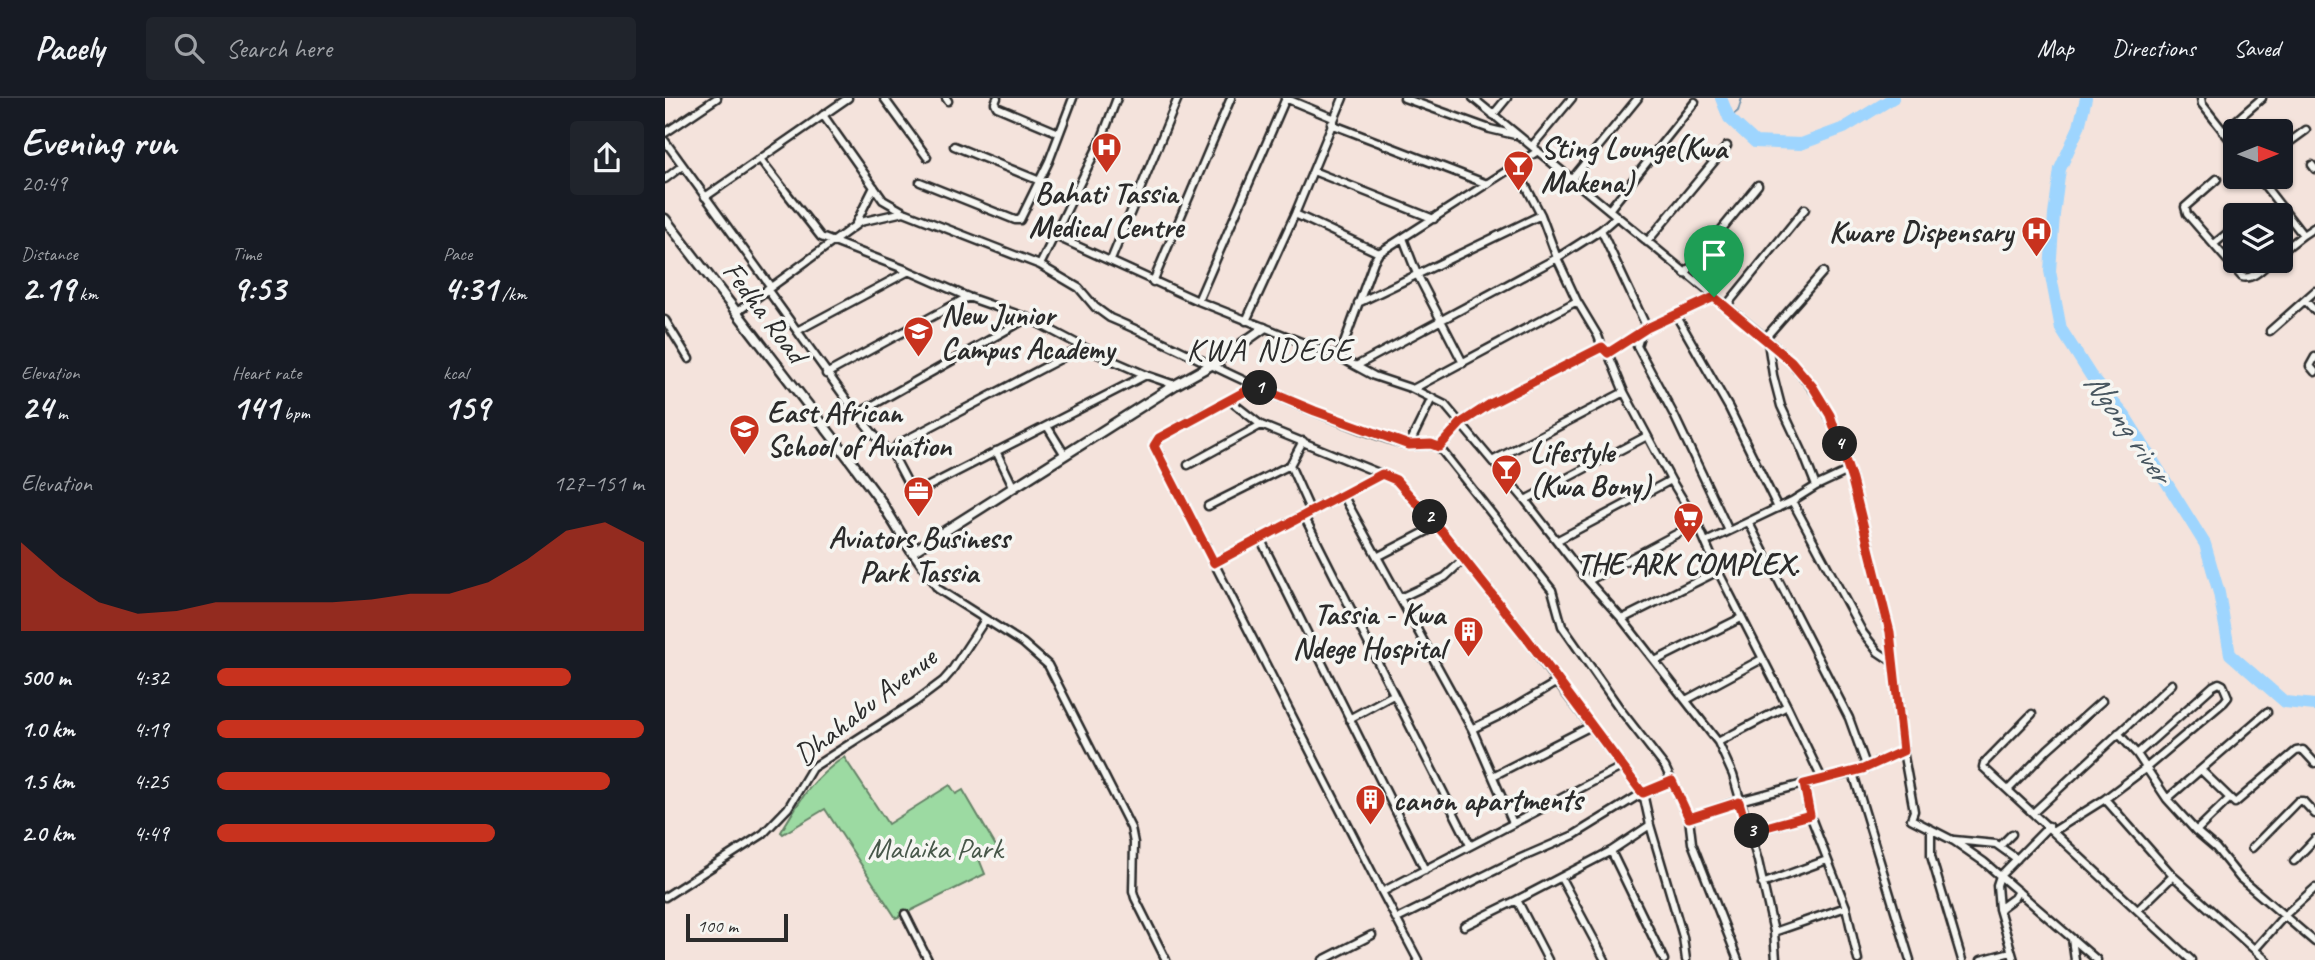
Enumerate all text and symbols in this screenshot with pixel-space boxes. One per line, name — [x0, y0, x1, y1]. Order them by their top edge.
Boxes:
search box — [146, 17, 636, 80]
text: Pacely — [35, 27, 104, 69]
icon: search — [170, 29, 208, 67]
text: Search here — [226, 32, 332, 65]
text: Map — [2037, 33, 2074, 63]
text: Directions — [2112, 33, 2195, 63]
text: Saved — [2233, 33, 2280, 63]
text: Evening run — [21, 119, 177, 166]
north arrow — [2223, 119, 2293, 189]
map controls — [2223, 119, 2293, 273]
button: share — [570, 121, 644, 195]
place label: Sting Lounge(Kwa Makena) — [1541, 129, 1729, 201]
hospital icon: Bahati Tassia Medical Centre — [1089, 130, 1123, 174]
bar icon: Sting Lounge(Kwa Makena) — [1501, 148, 1535, 192]
text: 20:49 — [21, 169, 67, 198]
place label: Bahati Tassia Medical Centre — [1029, 174, 1185, 246]
button: layers — [2223, 203, 2293, 273]
place label: Kware Dispensary — [1829, 213, 2016, 252]
hospital icon: Kware Dispensary — [2019, 215, 2053, 259]
pin — [1684, 225, 1744, 297]
icon: arrive — [1695, 236, 1733, 274]
text: Distance — [21, 242, 78, 266]
text: Time — [232, 242, 261, 266]
text: Pace — [443, 242, 472, 266]
street label: Fedha Road — [714, 253, 818, 374]
text: 2.19 — [21, 266, 75, 311]
text: 9:53 — [232, 266, 285, 311]
text: 4:31 — [443, 266, 497, 311]
text: km — [75, 282, 98, 306]
text: /km — [497, 282, 527, 306]
place label: New Junior Campus Academy — [941, 296, 1117, 368]
school or university icon: New Junior Campus Academy — [901, 315, 935, 359]
district label: KWA NDEGE — [1187, 329, 1356, 370]
text: Elevation — [21, 361, 79, 385]
text: Heart rate — [232, 361, 301, 385]
text: kcal — [443, 361, 468, 385]
water label: Ngong river — [2075, 364, 2184, 495]
pin: 1 — [1243, 370, 1277, 406]
text: 1 — [1255, 375, 1264, 399]
text: 24 — [21, 385, 53, 430]
text: 141 — [232, 385, 279, 430]
text: 159 — [443, 385, 489, 430]
place label: East African School of Aviation — [767, 393, 953, 465]
text: m — [53, 401, 68, 425]
text: bpm — [279, 401, 310, 425]
school or university icon: East African School of Aviation — [727, 412, 761, 456]
pin: 4 — [1823, 426, 1857, 462]
text: 4 — [1835, 431, 1844, 455]
place label: Lifestyle (Kwa Bony) — [1530, 433, 1653, 505]
bar icon: Lifestyle (Kwa Bony) — [1490, 452, 1524, 496]
text: Elevation — [21, 469, 92, 498]
text: 127–151 m — [553, 469, 644, 498]
office icon: Aviators Business Park Tassia — [902, 475, 936, 519]
pin: 2 — [1413, 500, 1447, 534]
supermarket icon: THE ARK COMPLEX. — [1671, 501, 1705, 545]
text: 2 — [1425, 504, 1434, 528]
place label: Aviators Business Park Tassia — [829, 519, 1013, 591]
place label: THE ARK COMPLEX. — [1577, 545, 1800, 583]
place label: Tassia - Kwa Ndege Hospital — [1293, 595, 1451, 667]
building icon: Tassia - Kwa Ndege Hospital — [1451, 614, 1485, 658]
street label: Dhahabu Avenue — [786, 637, 946, 774]
text: 500 m — [21, 663, 70, 692]
text: 4:32 — [133, 663, 169, 692]
text: 1.0 km — [21, 715, 75, 744]
text: 4:19 — [133, 715, 169, 744]
text: 1.5 km — [21, 767, 74, 796]
text: 4:25 — [133, 767, 169, 796]
place label: canon apartments — [1393, 781, 1586, 819]
building icon: canon apartments — [1353, 783, 1387, 827]
pin: 3 — [1735, 814, 1769, 848]
text: 3 — [1747, 818, 1756, 842]
text: 2.0 km — [21, 819, 75, 848]
text: 4:49 — [133, 819, 169, 848]
park label: Malaika Park — [868, 829, 1005, 867]
scale bar — [686, 911, 787, 943]
text: 100 m — [697, 914, 738, 938]

